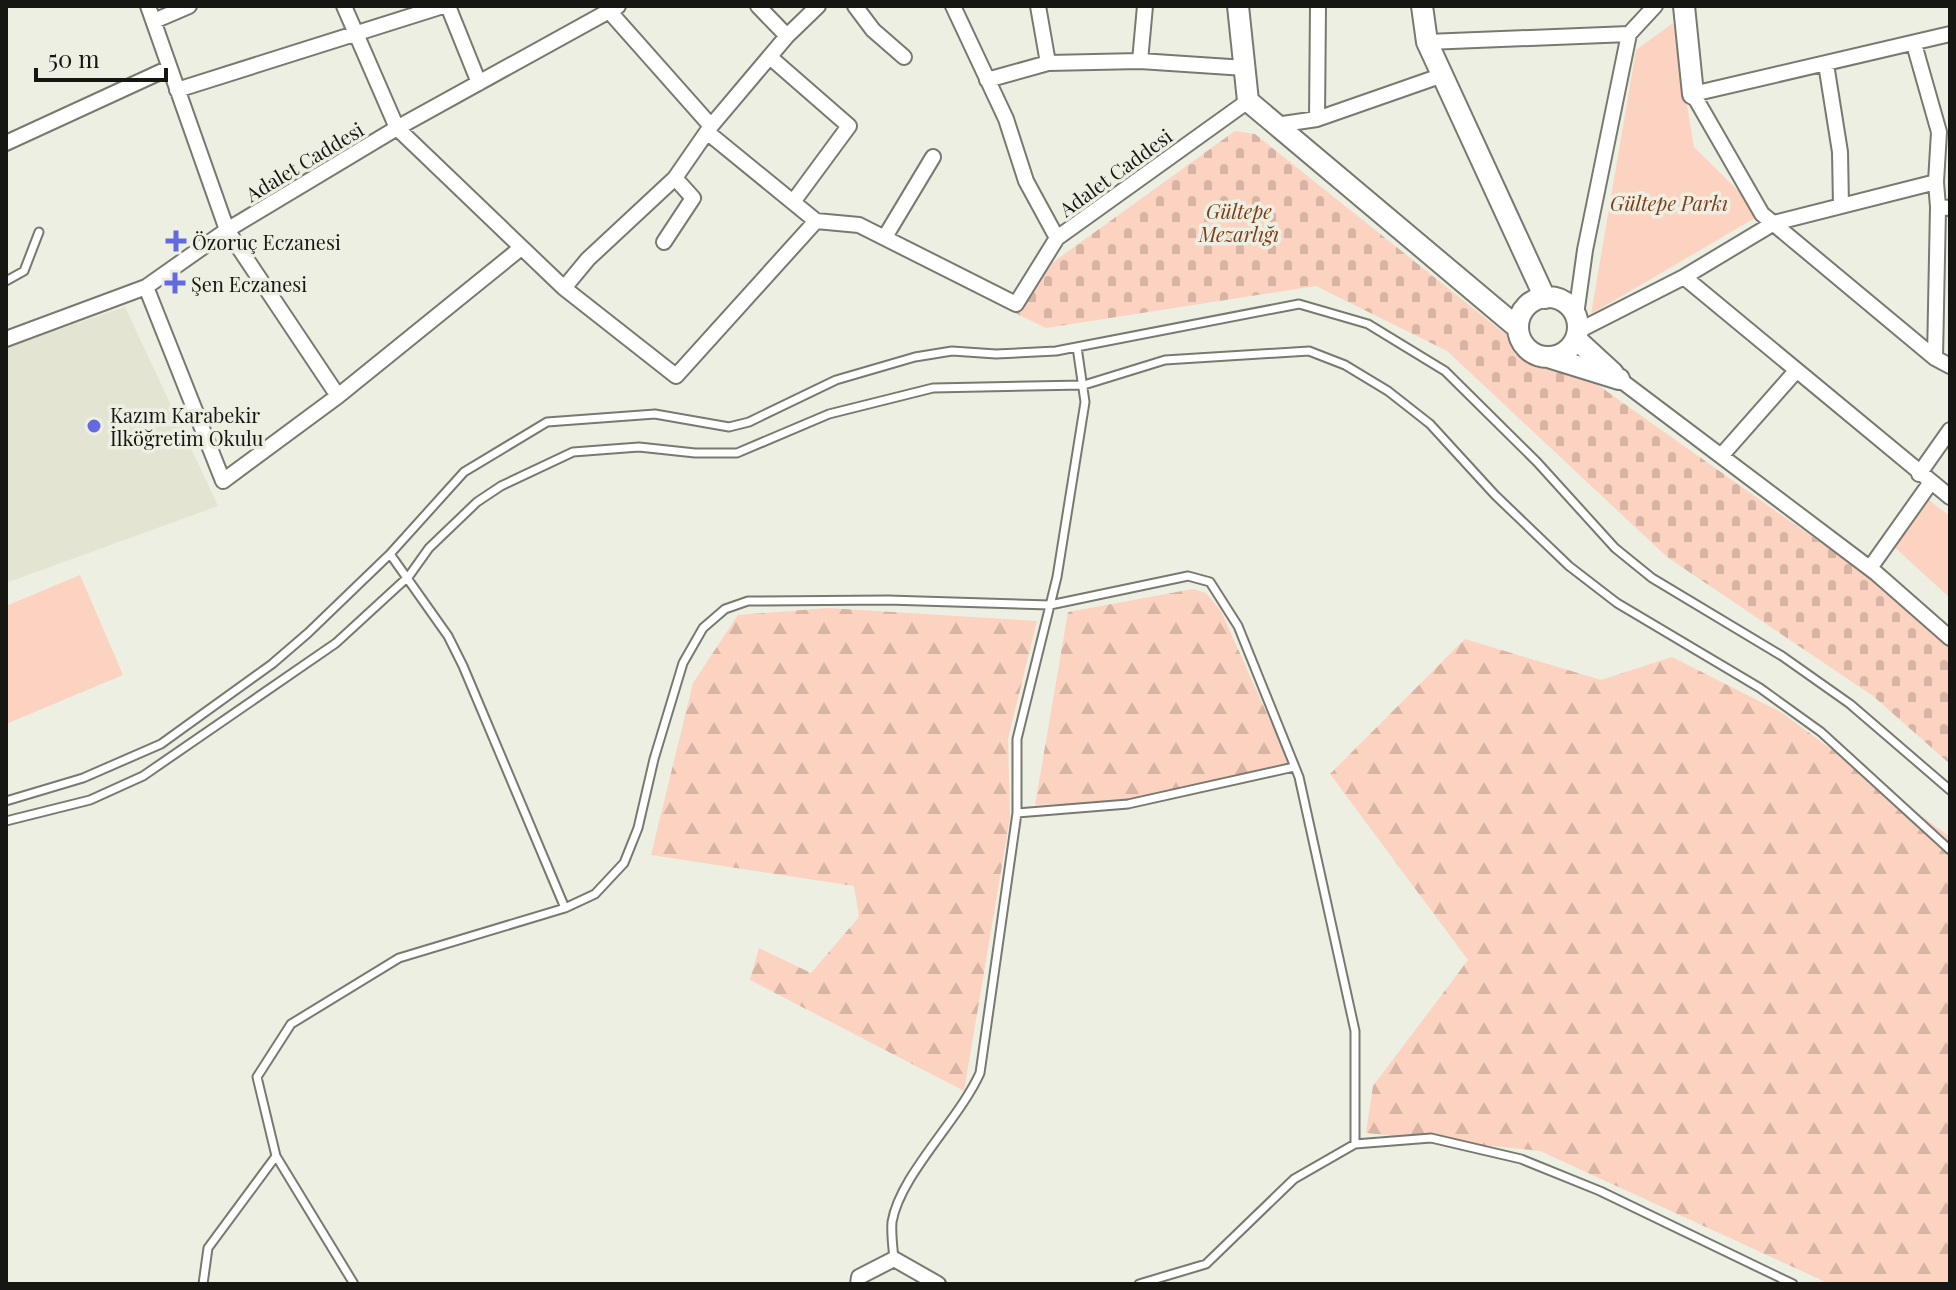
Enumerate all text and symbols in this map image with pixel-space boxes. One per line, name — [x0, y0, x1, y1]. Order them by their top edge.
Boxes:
scale bar — [36, 32, 166, 82]
text: 50 m — [48, 42, 100, 74]
street label: Adalet Caddesi — [239, 115, 368, 207]
street label: Adalet Caddesi — [1052, 122, 1177, 223]
park label: Gültepe Parkı — [1610, 189, 1728, 216]
park label: Gültepe Mezarlığı — [1198, 197, 1279, 247]
place label: Özoruç Eczanesi — [192, 228, 341, 255]
marker: Özoruç Eczanesi — [167, 232, 185, 250]
place label: Şen Eczanesi — [191, 270, 307, 297]
marker: Şen Eczanesi — [166, 274, 184, 292]
place label: Kazım Karabekir İlköğretim Okulu — [110, 401, 264, 451]
marker: Kazım Karabekir İlköğretim Okulu — [85, 417, 103, 435]

